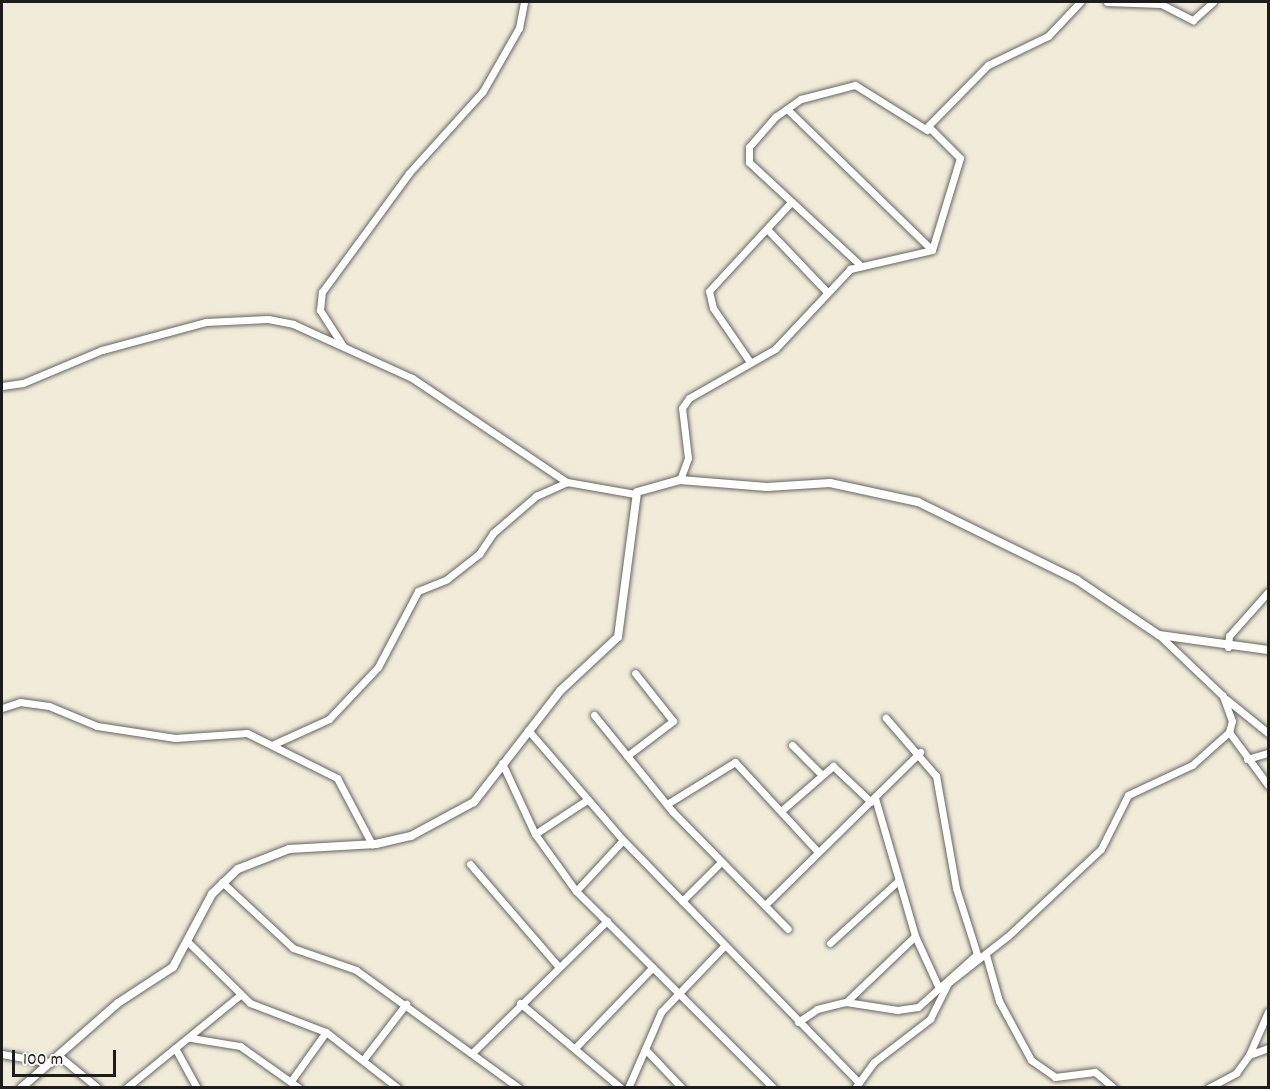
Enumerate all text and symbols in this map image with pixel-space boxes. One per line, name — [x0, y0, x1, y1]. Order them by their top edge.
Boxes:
scale bar — [15, 1038, 118, 1076]
text: 100 m — [23, 1048, 63, 1073]

